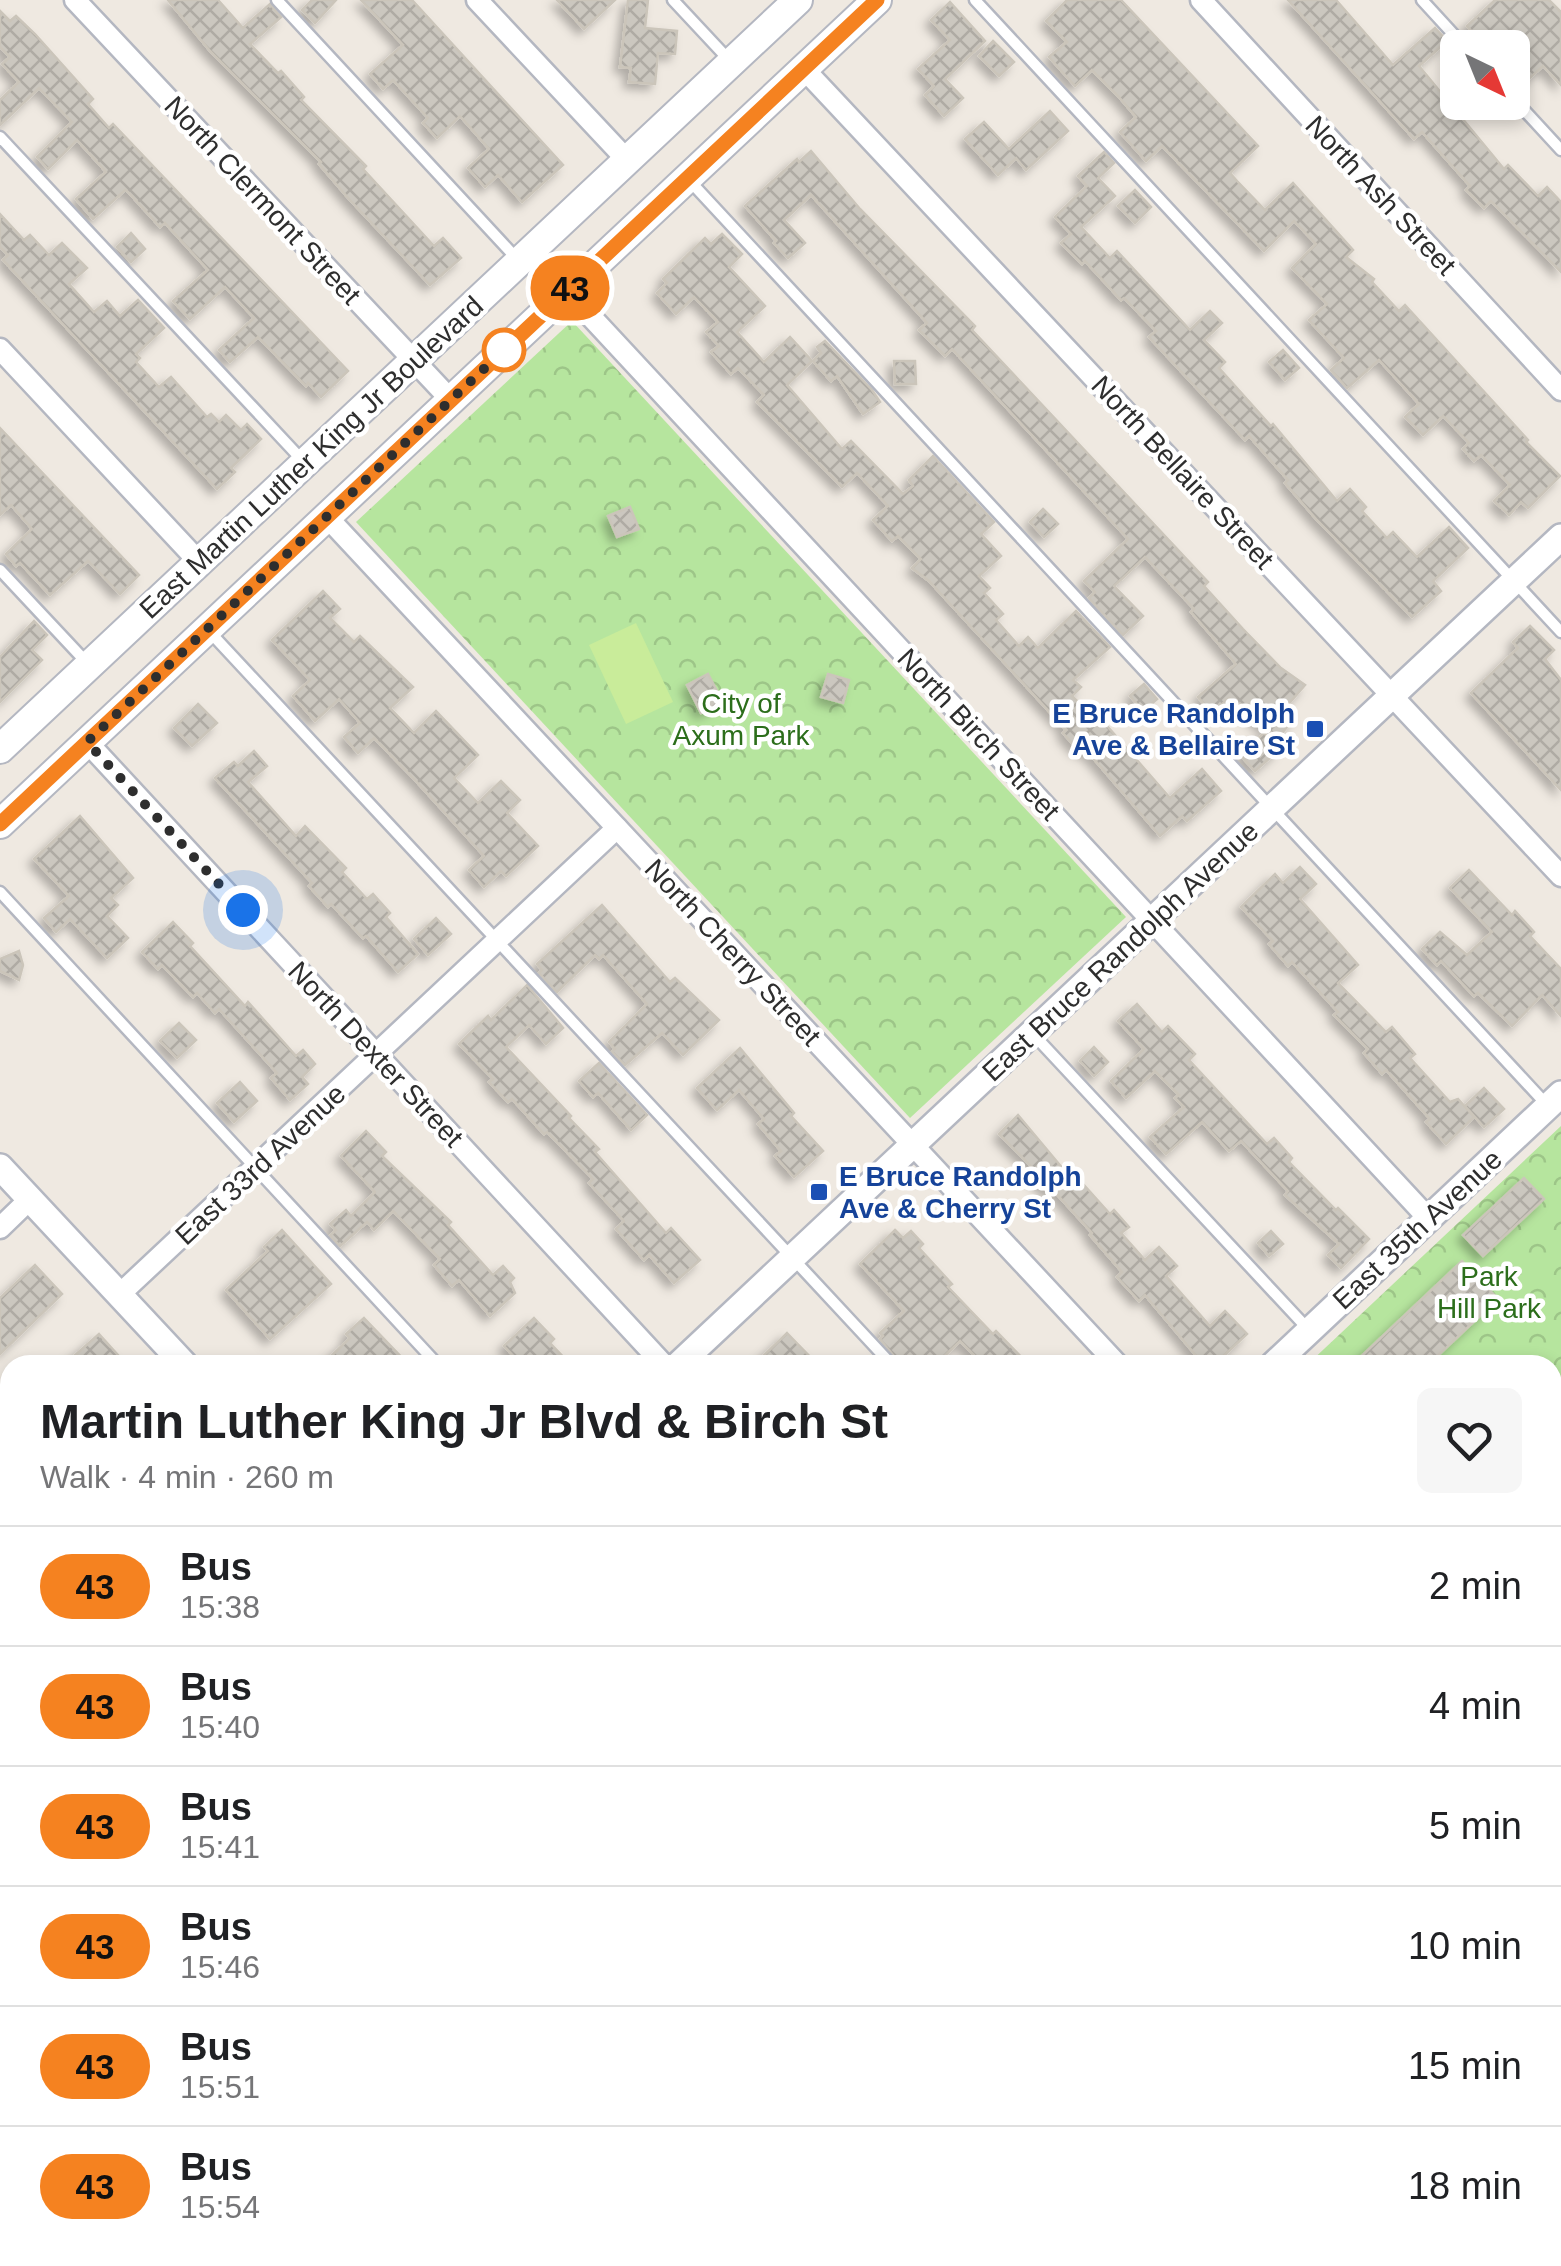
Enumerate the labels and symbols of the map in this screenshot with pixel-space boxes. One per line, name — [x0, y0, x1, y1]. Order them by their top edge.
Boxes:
north arrow — [1440, 30, 1530, 120]
street label: North Clermont Street — [158, 90, 367, 311]
street label: North Ash Street — [1299, 110, 1462, 281]
line badge: 43 — [525, 256, 615, 320]
street label: East Martin Luther King Jr Boulevard — [133, 290, 489, 625]
unlabelled marker — [483, 329, 525, 371]
street label: North Bellaire Street — [1085, 370, 1280, 575]
street label: North Birch Street — [891, 642, 1066, 826]
park label: City of Axum Park — [673, 688, 810, 751]
place label: E Bruce Randolph Ave & Bellaire St — [1052, 698, 1295, 761]
marker: E Bruce Randolph Ave & Bellaire St — [1304, 718, 1326, 740]
street label: East Bruce Randolph Avenue — [976, 815, 1264, 1087]
street label: North Cherry Street — [639, 853, 827, 1052]
your location — [218, 885, 268, 935]
street label: North Dexter Street — [282, 956, 469, 1153]
street label: East 33rd Avenue — [169, 1078, 352, 1251]
street label: East 35th Avenue — [1327, 1143, 1508, 1315]
place label: E Bruce Randolph Ave & Cherry St — [839, 1161, 1082, 1224]
marker: E Bruce Randolph Ave & Cherry St — [808, 1181, 830, 1203]
park label: Park Hill Park — [1437, 1261, 1542, 1324]

